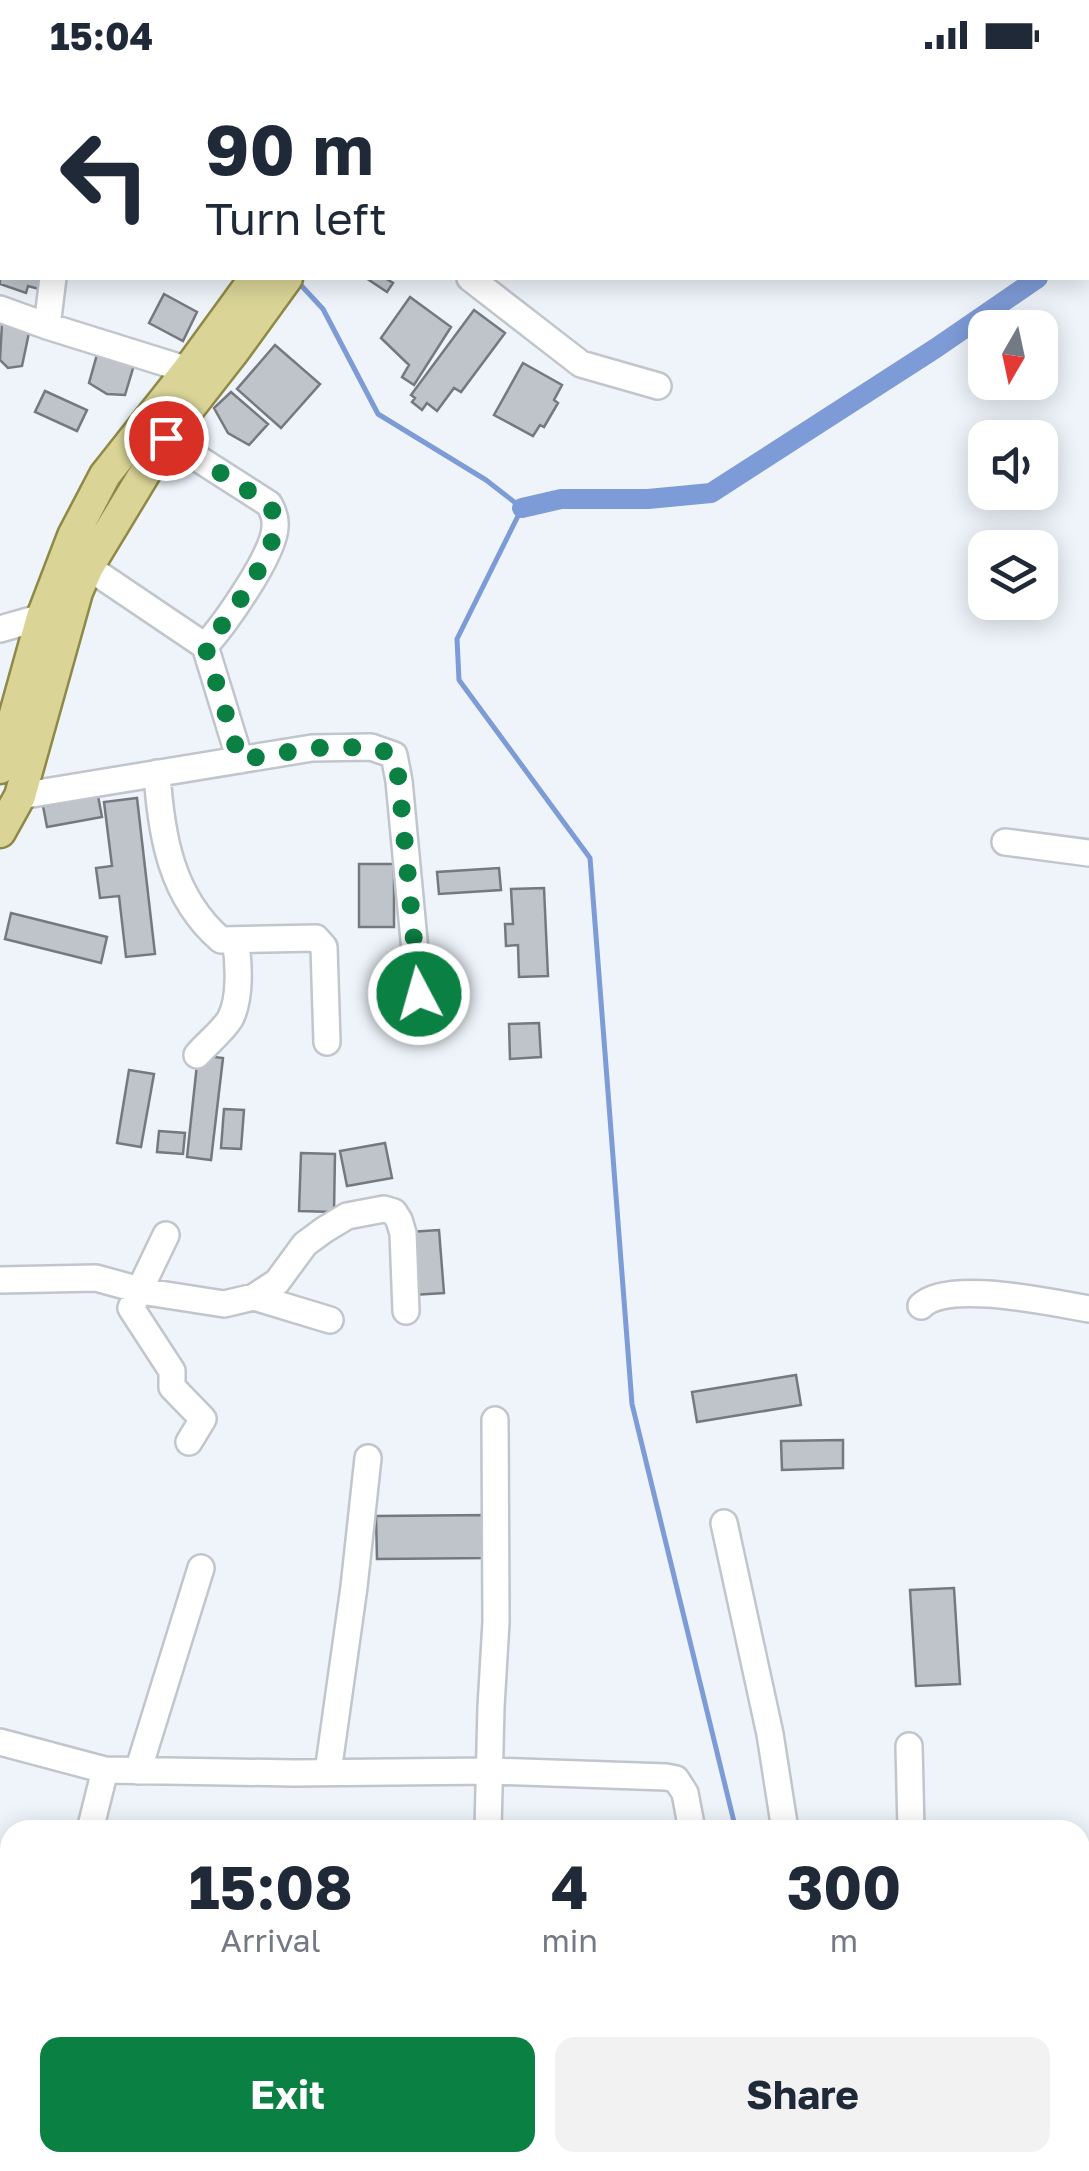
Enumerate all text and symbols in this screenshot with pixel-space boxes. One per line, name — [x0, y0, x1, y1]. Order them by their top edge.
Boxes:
text: 15:04 — [50, 13, 153, 58]
text: 90 m — [205, 106, 374, 190]
icon: left — [40, 110, 170, 240]
text: Turn left — [205, 191, 387, 245]
north arrow — [968, 310, 1058, 400]
map controls — [968, 310, 1058, 620]
pin — [124, 396, 209, 481]
icon: arrive — [139, 411, 194, 466]
button: sound — [968, 420, 1058, 510]
button: layers — [968, 530, 1058, 620]
position arrow — [367, 942, 471, 1046]
text: 15:08 — [189, 1850, 353, 1922]
text: 4 — [551, 1850, 588, 1922]
text: 300 — [787, 1850, 901, 1922]
text: Arrival — [221, 1921, 321, 1959]
text: min — [541, 1921, 598, 1959]
text: m — [830, 1921, 858, 1959]
button: Exit — [40, 2037, 535, 2152]
button: Share — [555, 2037, 1050, 2152]

